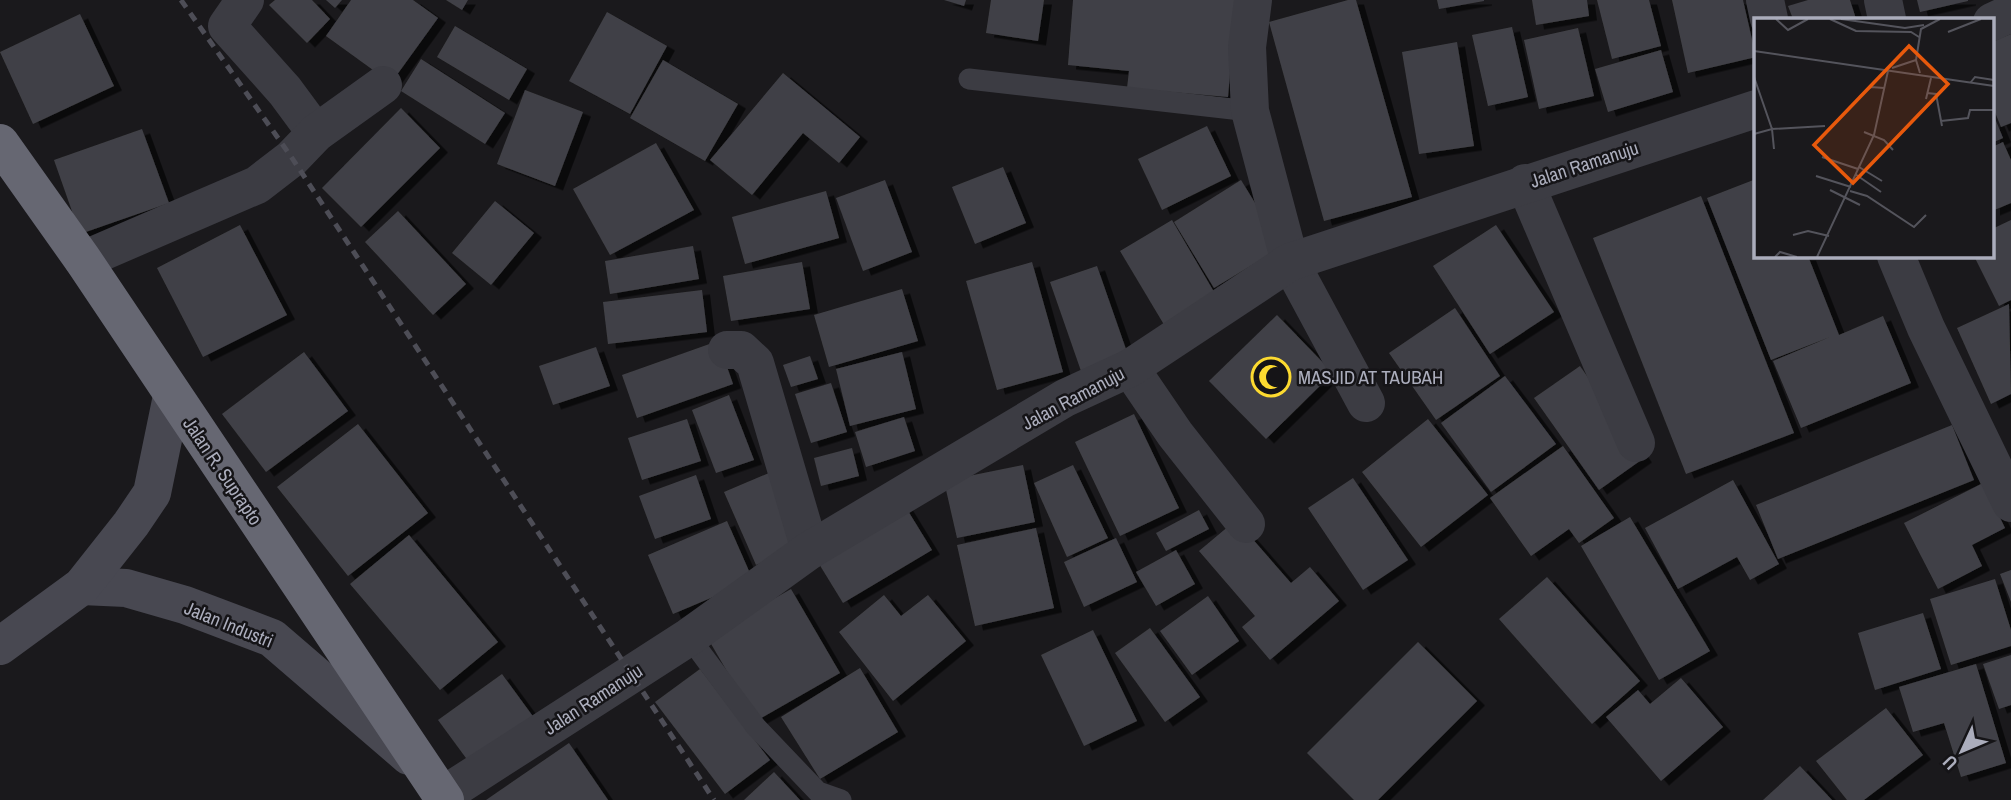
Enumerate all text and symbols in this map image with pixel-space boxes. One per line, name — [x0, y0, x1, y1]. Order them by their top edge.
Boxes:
inset map — [1754, 18, 1994, 257]
street label: Jalan Ramanuju — [1526, 134, 1642, 194]
mosque icon: MASJID AT TAUBAH — [1250, 356, 1292, 398]
street label: Jalan Ramanuju — [1017, 360, 1129, 436]
place label: MASJID AT TAUBAH — [1298, 364, 1443, 390]
street label: Jalan R. Suprapto — [177, 412, 269, 530]
street label: Jalan Industri — [181, 594, 277, 654]
street label: Jalan Ramanuju — [539, 657, 647, 741]
north arrow — [1927, 716, 1997, 786]
text: U — [1937, 750, 1963, 776]

